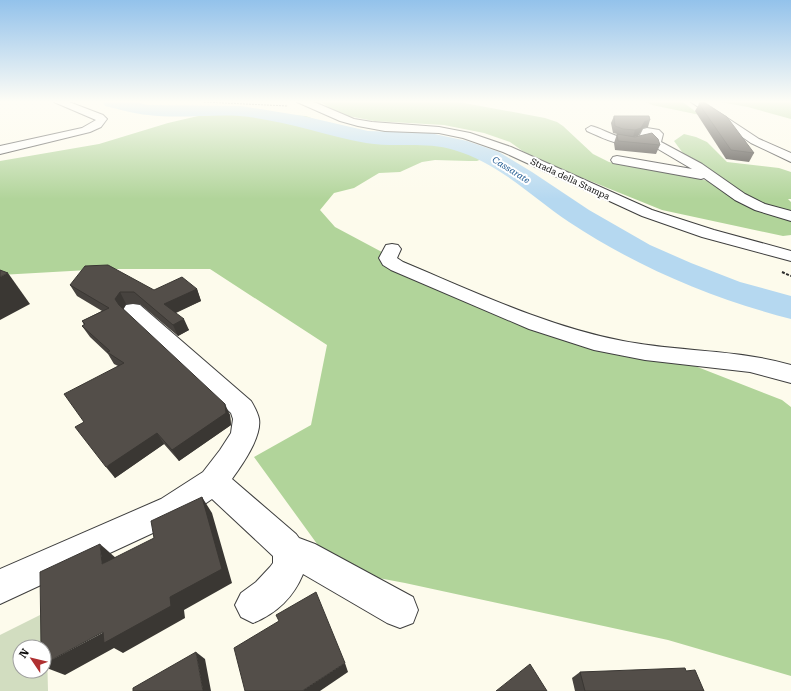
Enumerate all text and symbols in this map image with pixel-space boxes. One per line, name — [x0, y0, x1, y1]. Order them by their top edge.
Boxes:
water label: Cassarate — [490, 155, 532, 186]
street label: Strada della Stampa — [529, 156, 611, 202]
north arrow — [12, 639, 52, 679]
text: N — [16, 646, 32, 661]

